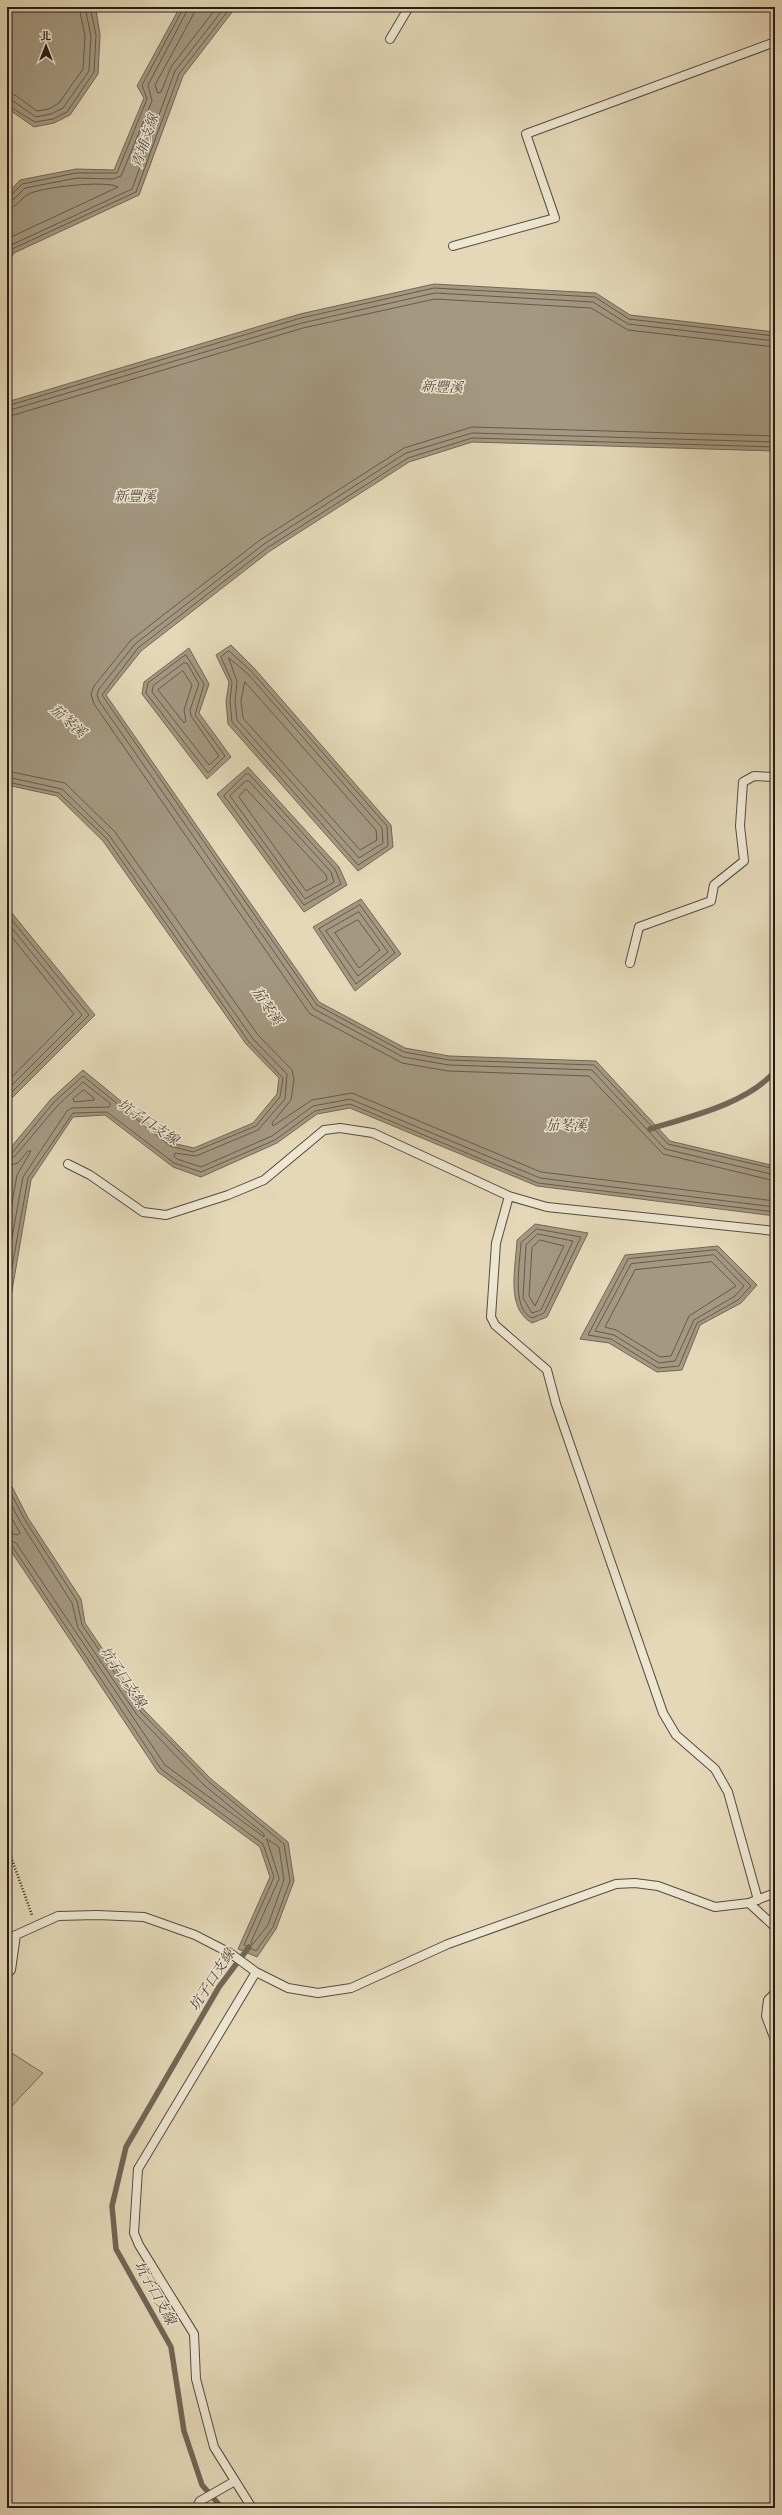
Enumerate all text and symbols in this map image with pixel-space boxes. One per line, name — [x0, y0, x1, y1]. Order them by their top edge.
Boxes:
north arrow — [26, 26, 66, 66]
text: 北 — [41, 29, 52, 44]
water label: 青埔支線 — [127, 110, 164, 171]
water label: 新豐溪 — [421, 376, 465, 398]
water label: 新豐溪 — [114, 487, 158, 506]
water label: 茄苳溪 — [46, 700, 92, 743]
water label: 茄苳溪 — [247, 983, 288, 1030]
water label: 坑子口支線 — [114, 1095, 184, 1151]
water label: 茄苳溪 — [545, 1116, 589, 1135]
water label: 坑子口支線 — [96, 1643, 152, 1713]
water label: 坑子口支線 — [185, 1944, 240, 2015]
water label: 坑子口支線 — [130, 2258, 181, 2330]

